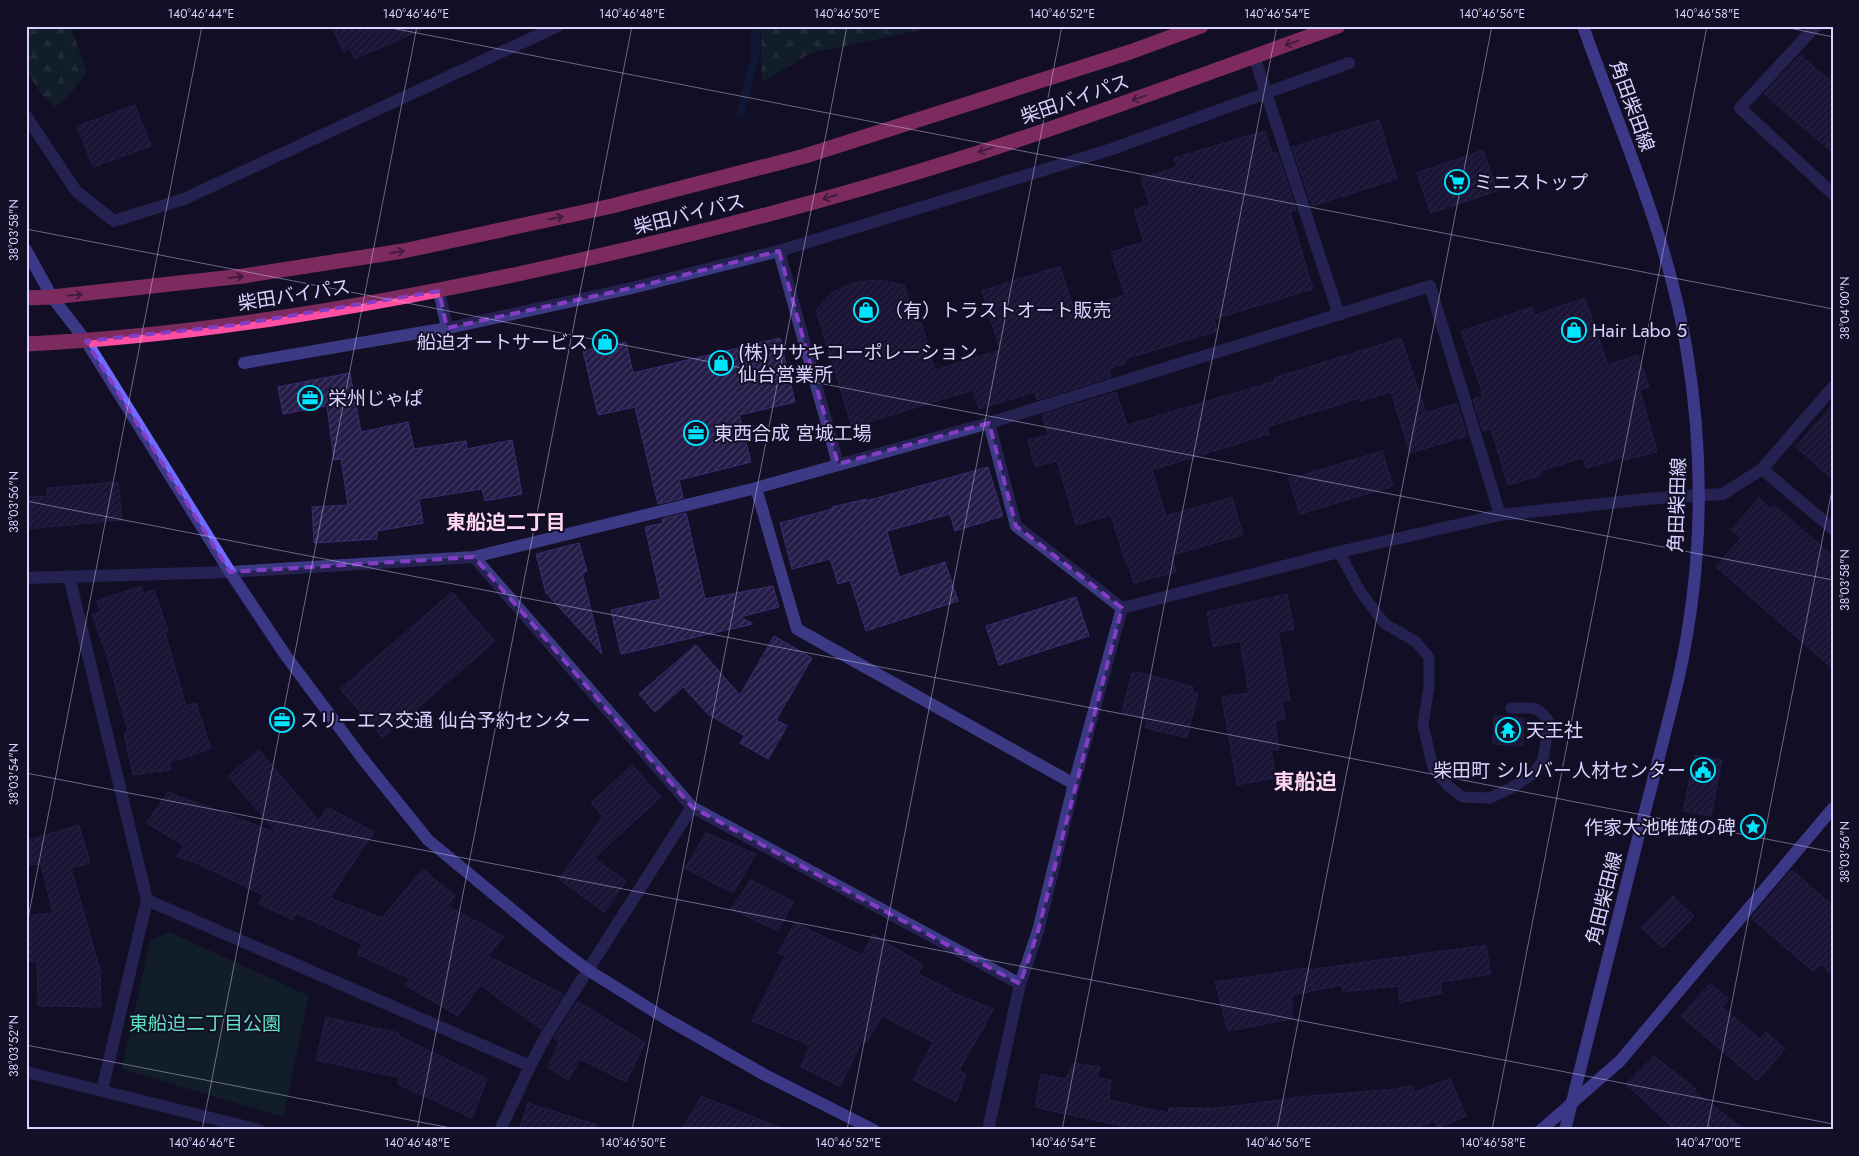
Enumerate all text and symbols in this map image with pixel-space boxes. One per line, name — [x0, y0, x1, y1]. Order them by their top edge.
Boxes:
text: 140°46'44"E — [168, 5, 234, 23]
text: 140°46'46"E — [383, 5, 449, 23]
text: 140°46'48"E — [599, 5, 665, 23]
text: 140°46'50"E — [814, 5, 880, 23]
text: 140°46'52"E — [1029, 5, 1095, 23]
text: 140°46'54"E — [1244, 5, 1310, 23]
text: 140°46'56"E — [1459, 5, 1525, 23]
text: 140°46'58"E — [1674, 5, 1740, 23]
one-way arrow — [1285, 39, 1300, 48]
street label: 角田柴田線 — [1603, 57, 1661, 155]
street label: 柴田バイパス — [1017, 68, 1133, 130]
one-way arrow — [1132, 94, 1147, 103]
one-way arrow — [978, 146, 993, 155]
supermarket icon: ミニストップ — [1444, 169, 1470, 195]
place label: ミニストップ — [1474, 169, 1588, 196]
street label: 柴田バイパス — [631, 187, 747, 241]
one-way arrow — [822, 193, 838, 203]
text: 38°03'58"N — [5, 199, 23, 261]
one-way arrow — [547, 213, 563, 222]
one-way arrow — [389, 247, 405, 257]
one-way arrow — [228, 271, 244, 281]
street label: 柴田バイパス — [236, 273, 352, 317]
text: 38°04'00"N — [1836, 276, 1854, 340]
one-way arrow — [67, 290, 83, 300]
shop icon: （有）トラストオート販売 — [853, 297, 879, 323]
place label: （有）トラストオート販売 — [884, 297, 1112, 324]
shop icon: Hair Labo 5 — [1561, 317, 1587, 343]
place label: Hair Labo 5 — [1592, 317, 1687, 344]
place label: 船迫オートサービス — [417, 329, 588, 356]
shop icon: 船迫オートサービス — [592, 329, 618, 355]
place label: (株)ササキコーポレーション 仙台営業所 — [738, 339, 977, 388]
shop icon: (株)ササキコーポレーション 仙台営業所 — [708, 350, 734, 376]
office icon: 栄州じゃぱ — [297, 385, 323, 411]
place label: 栄州じゃぱ — [328, 385, 423, 412]
office icon: 東西合成 宮城工場 — [683, 420, 709, 446]
place label: 東西合成 宮城工場 — [714, 420, 872, 447]
street label: 角田柴田線 — [1662, 457, 1692, 553]
text: 38°03'56"N — [5, 471, 23, 533]
district label: 東船迫二丁目 — [446, 508, 566, 537]
text: 38°03'58"N — [1836, 549, 1854, 611]
office icon: スリーエス交通 仙台予約センター — [269, 707, 295, 733]
place label: スリーエス交通 仙台予約センター — [300, 707, 591, 734]
temple icon: 天王社 — [1495, 717, 1521, 743]
place label: 天王社 — [1526, 717, 1583, 744]
text: 38°03'54"N — [5, 743, 23, 805]
place label: 柴田町 シルバー人材センター — [1433, 757, 1686, 784]
public building icon: 柴田町 シルバー人材センター — [1690, 757, 1716, 783]
district label: 東船迫 — [1274, 767, 1337, 797]
place label: 作家大池唯雄の碑 — [1584, 814, 1736, 841]
place icon: 作家大池唯雄の碑 — [1740, 814, 1766, 840]
text: 38°03'56"N — [1836, 821, 1854, 883]
street label: 角田柴田線 — [1579, 849, 1629, 947]
park label: 東船迫二丁目公園 — [129, 1010, 281, 1037]
text: 38°03'52"N — [5, 1015, 23, 1077]
text: 140°46'46"E — [169, 1134, 235, 1152]
text: 140°46'48"E — [384, 1134, 450, 1152]
text: 140°46'50"E — [600, 1134, 666, 1152]
text: 140°46'52"E — [815, 1134, 881, 1152]
text: 140°46'54"E — [1030, 1134, 1096, 1152]
text: 140°46'56"E — [1245, 1134, 1311, 1152]
text: 140°46'58"E — [1460, 1134, 1526, 1152]
text: 140°47'00"E — [1675, 1134, 1741, 1152]

